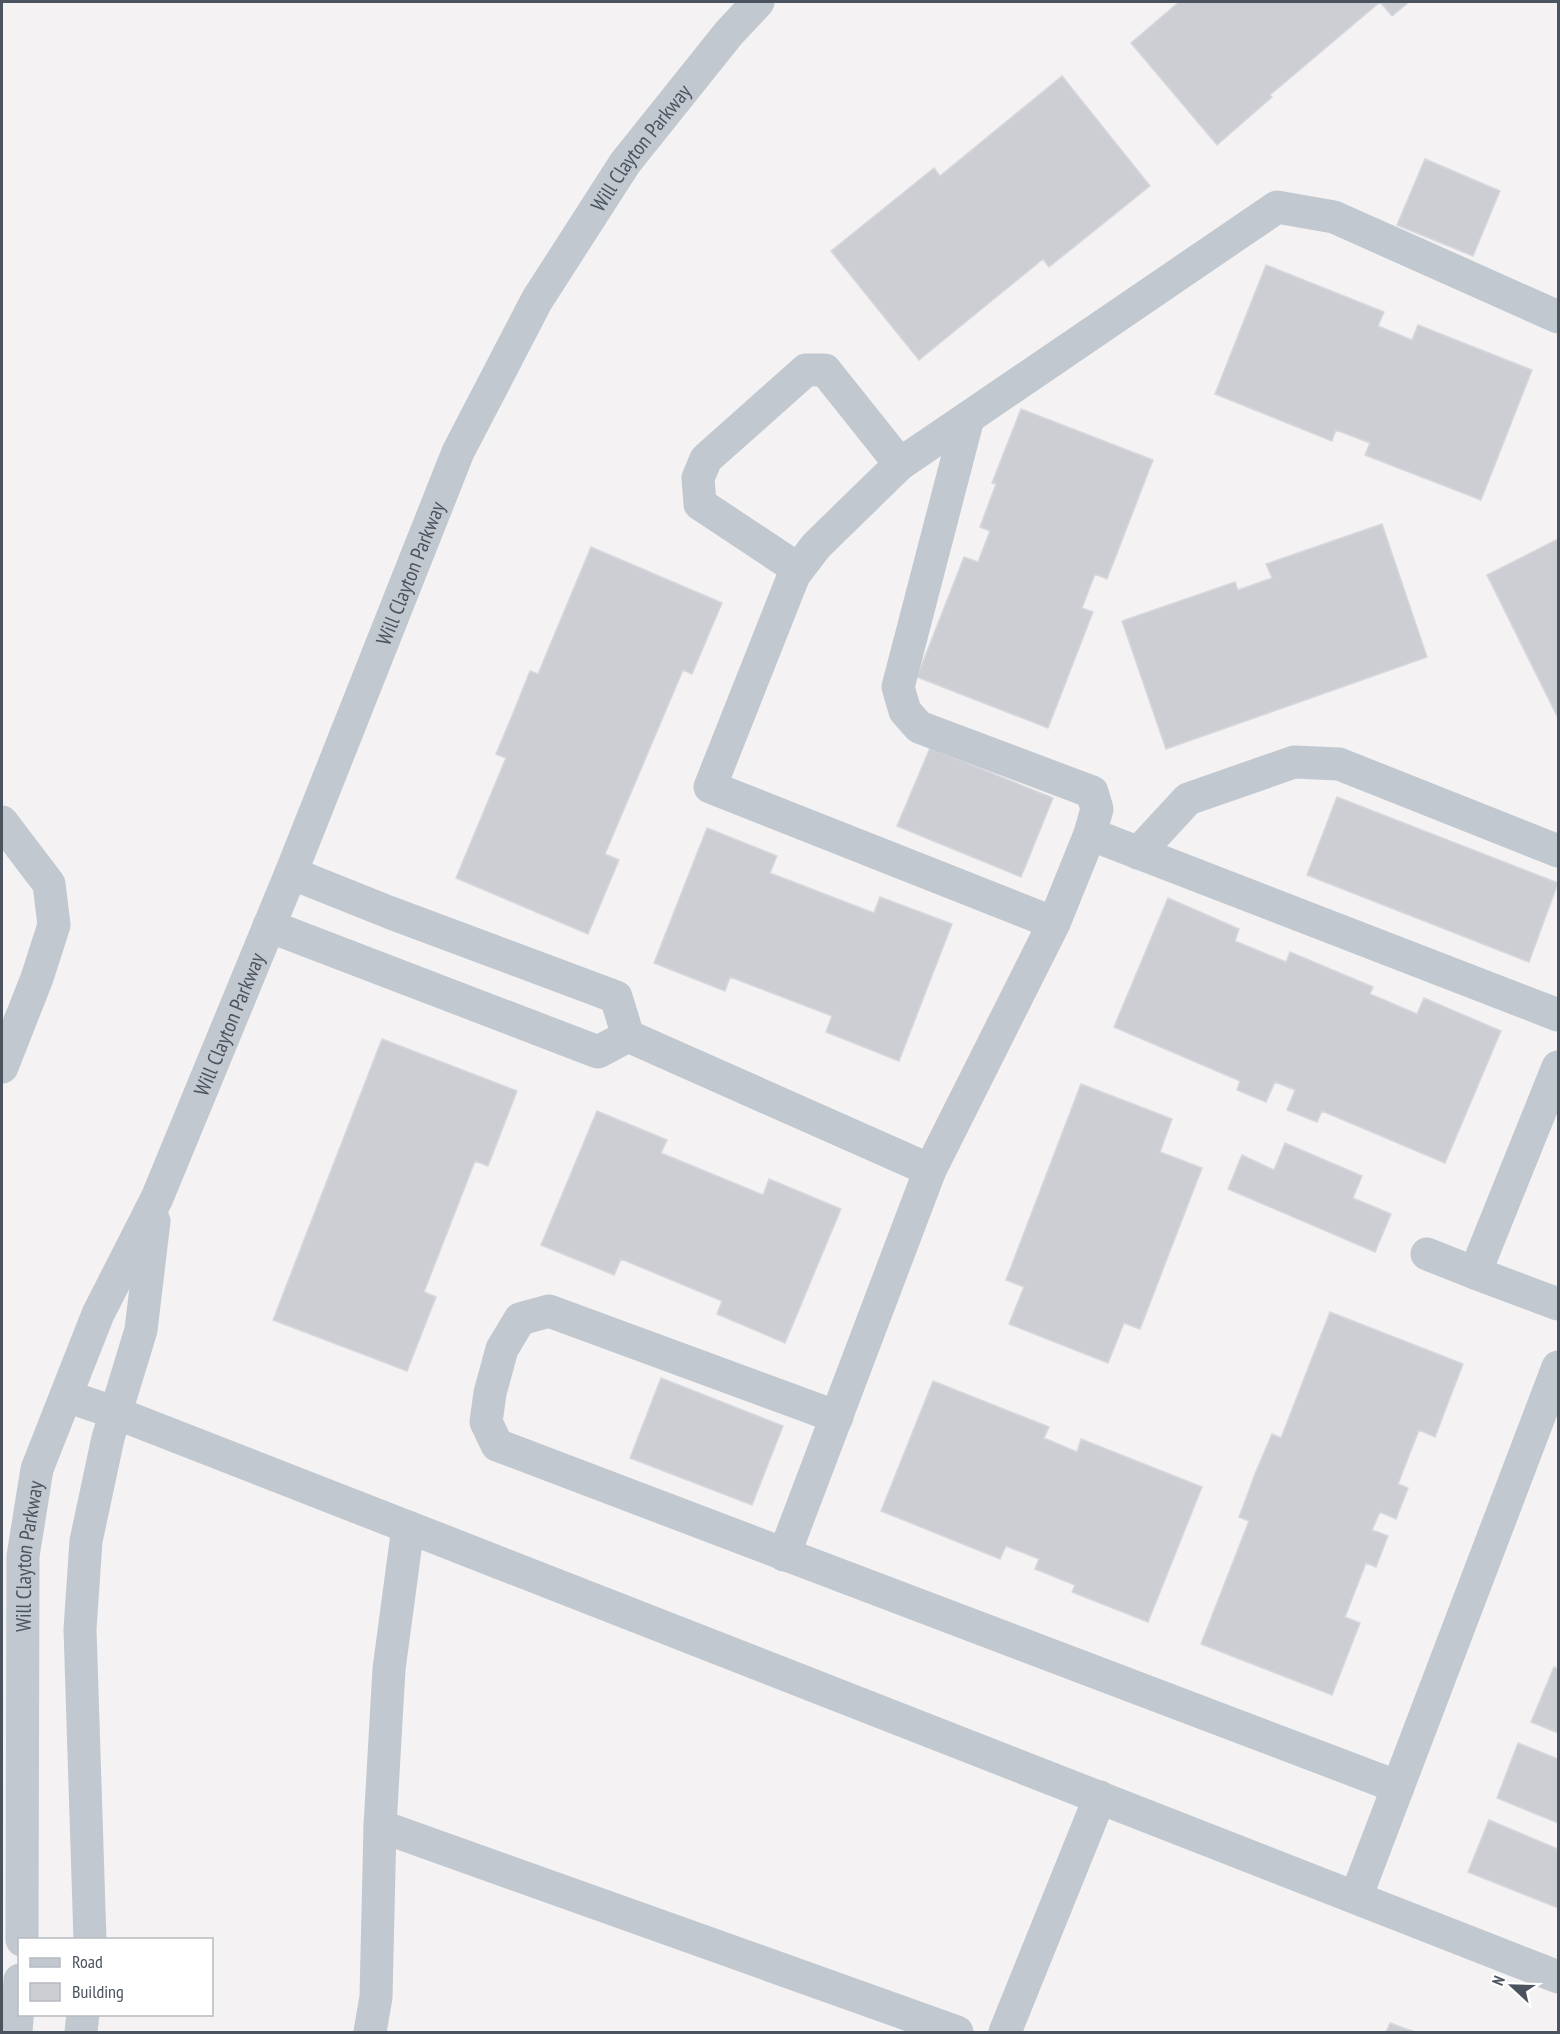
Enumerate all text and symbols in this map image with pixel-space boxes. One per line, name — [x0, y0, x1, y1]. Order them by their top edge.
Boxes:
street label: Will Clayton Parkway — [584, 78, 697, 216]
street label: Will Clayton Parkway — [369, 497, 451, 649]
street label: Will Clayton Parkway — [187, 948, 270, 1099]
street label: Will Clayton Parkway — [9, 1479, 48, 1632]
legend — [18, 1938, 213, 2016]
text: Road — [72, 1950, 103, 1973]
north arrow — [1482, 1956, 1542, 2016]
text: N — [1487, 1973, 1509, 1988]
text: Building — [72, 1980, 124, 2003]

